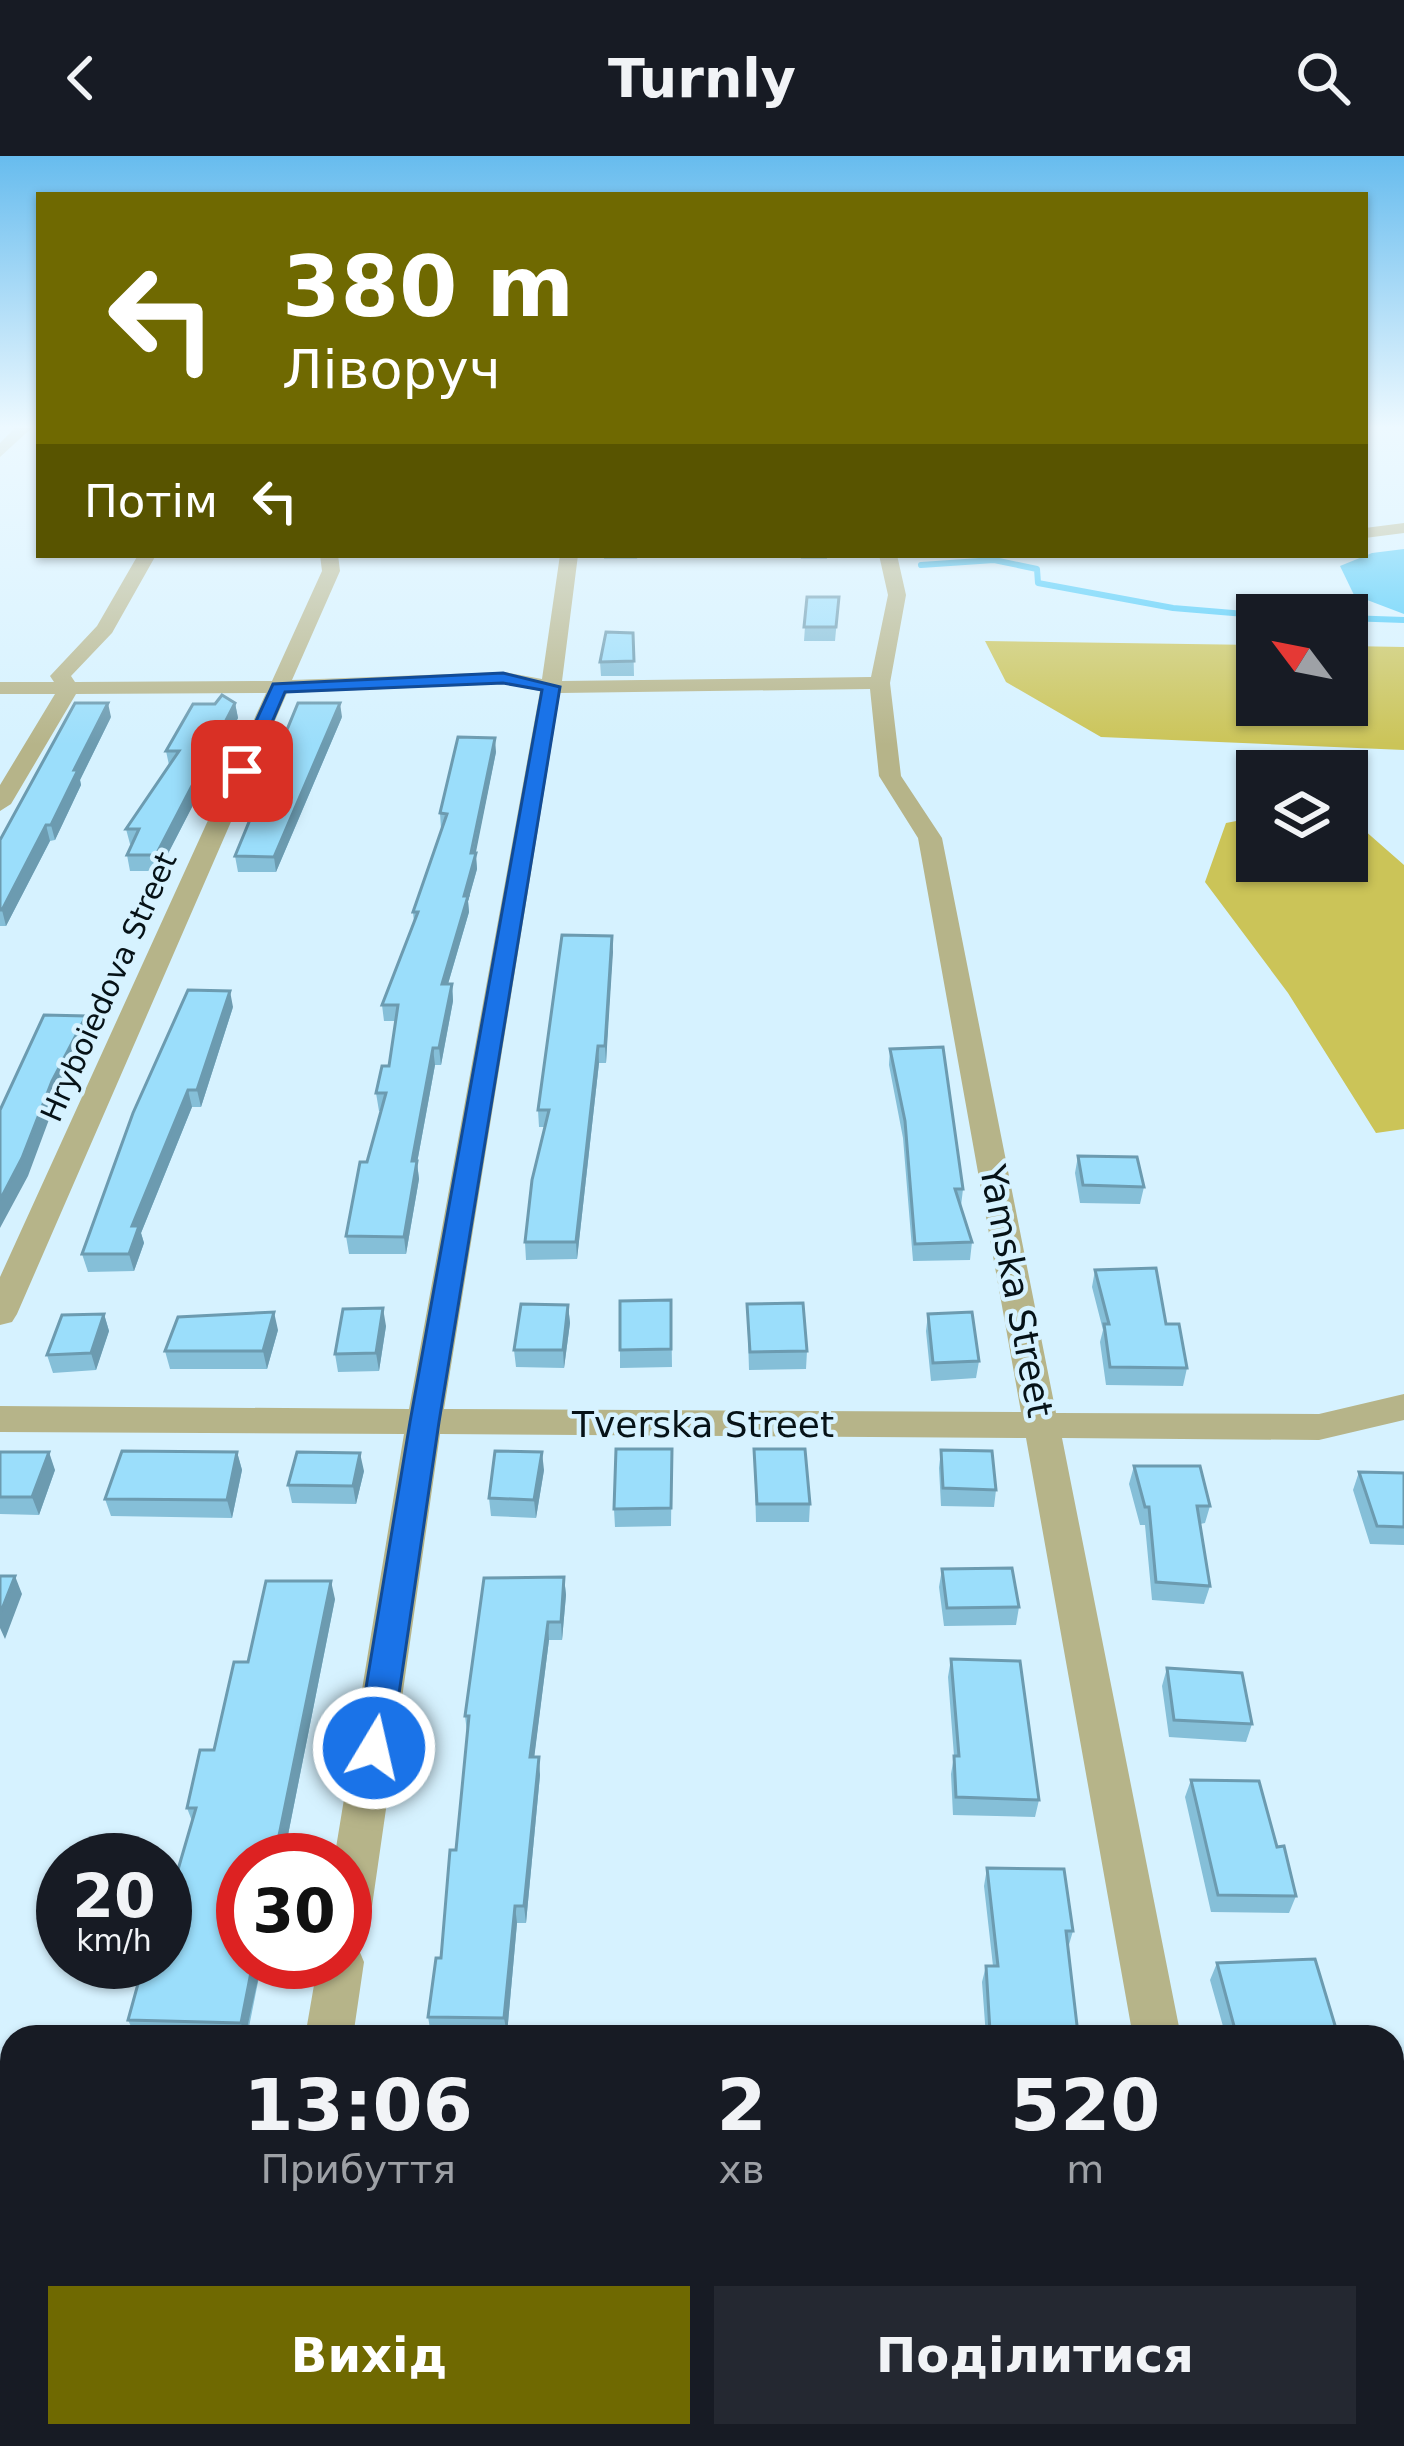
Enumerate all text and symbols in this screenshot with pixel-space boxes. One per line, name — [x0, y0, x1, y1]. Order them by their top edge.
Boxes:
icon: back — [48, 45, 114, 111]
icon: search — [1290, 45, 1356, 111]
text: Turnly — [608, 47, 796, 110]
text: 380 m — [282, 238, 574, 336]
icon: left — [84, 240, 240, 396]
text: Ліворуч — [282, 338, 501, 401]
icon: left — [242, 468, 308, 534]
text: Потім — [84, 475, 218, 528]
north arrow — [1236, 594, 1368, 726]
map controls — [1236, 594, 1368, 882]
pin — [191, 720, 293, 822]
icon: arrive — [209, 738, 275, 804]
button: layers — [1236, 750, 1368, 882]
street label: Hryboiedova Street — [33, 847, 184, 1127]
street label: Yamska Street — [972, 1161, 1061, 1421]
street label: Tverska Street — [571, 1404, 834, 1445]
position arrow — [311, 1685, 437, 1811]
speed limit sign: 30 — [216, 1833, 372, 1989]
text: 20 — [72, 1861, 156, 1931]
text: km/h — [76, 1923, 152, 1958]
text: 13:06 — [244, 2063, 473, 2147]
text: 2 — [716, 2063, 766, 2147]
text: 520 — [1010, 2063, 1160, 2147]
text: Прибуття — [260, 2147, 456, 2192]
text: хв — [718, 2147, 764, 2192]
text: m — [1066, 2147, 1104, 2192]
button: Вихід — [48, 2286, 690, 2424]
button: Поділитися — [714, 2286, 1356, 2424]

